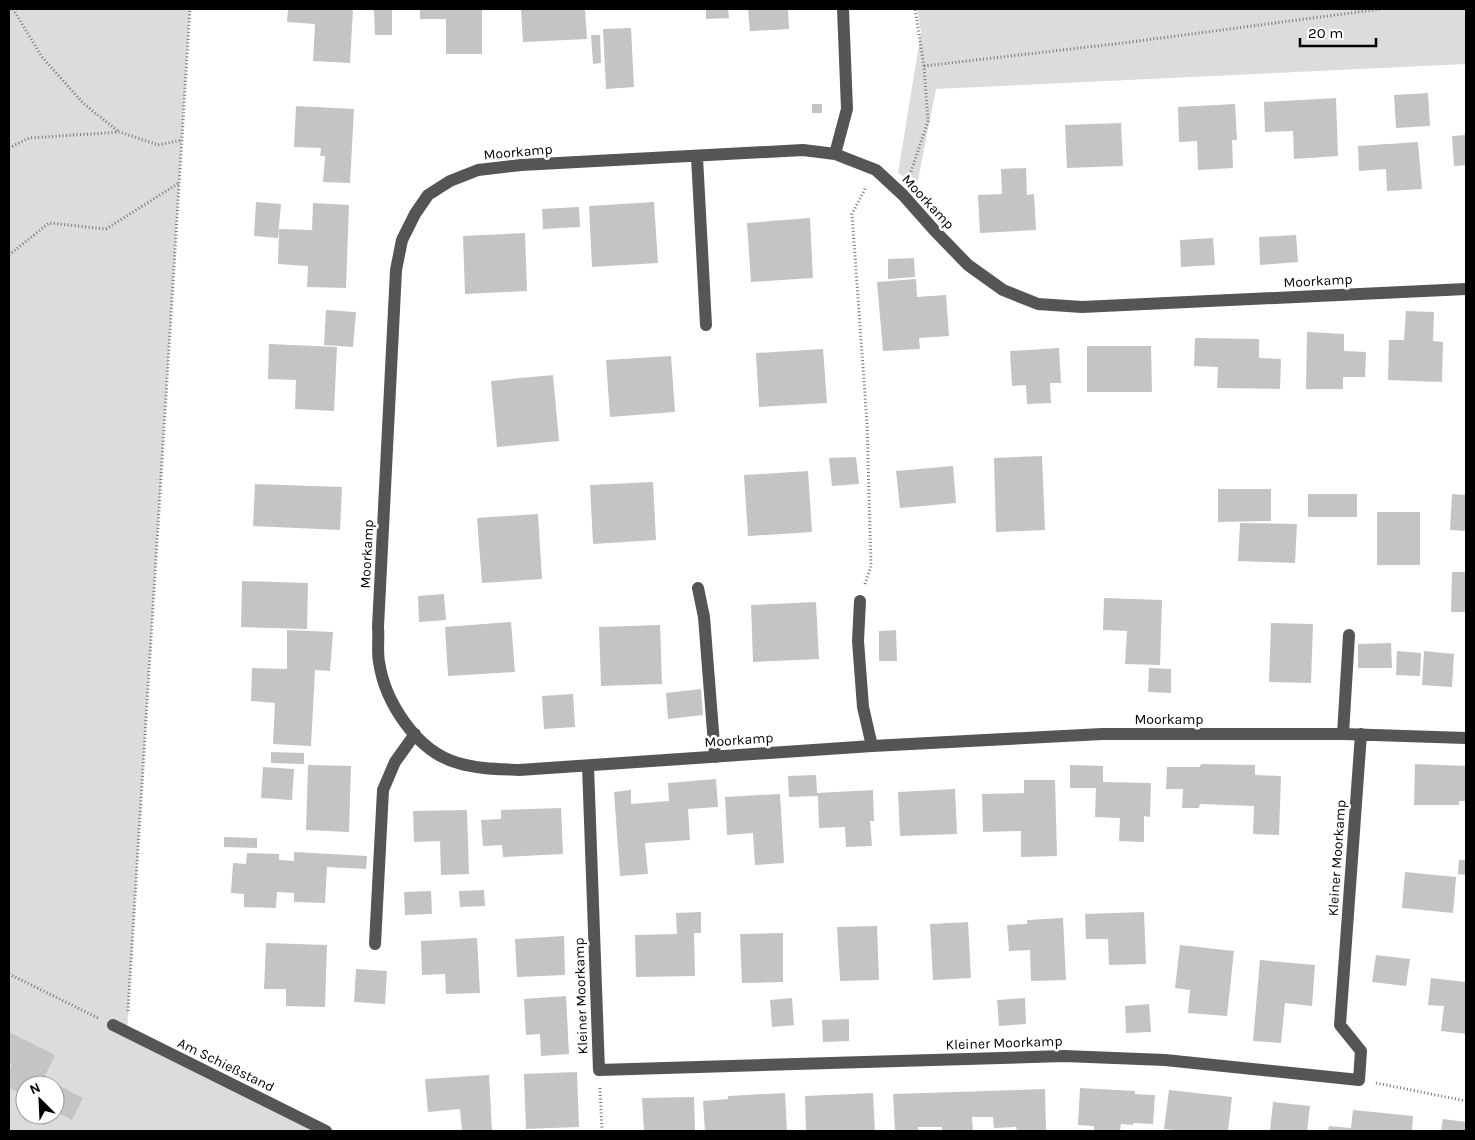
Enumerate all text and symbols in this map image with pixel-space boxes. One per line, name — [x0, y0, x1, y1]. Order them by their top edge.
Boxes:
scale bar — [1300, 15, 1376, 47]
text: 20 m — [1308, 24, 1343, 42]
street label: Moorkamp — [483, 141, 553, 163]
street label: Moorkamp — [898, 171, 958, 233]
street label: Moorkamp — [1283, 271, 1353, 291]
street label: Moorkamp — [357, 519, 377, 589]
street label: Moorkamp — [1134, 711, 1204, 728]
street label: Moorkamp — [704, 729, 774, 751]
street label: Kleiner Moorkamp — [1324, 799, 1350, 917]
street label: Kleiner Moorkamp — [570, 937, 592, 1055]
street label: Kleiner Moorkamp — [945, 1032, 1063, 1054]
street label: Am Schießstand — [175, 1034, 277, 1096]
north arrow — [15, 1075, 65, 1125]
text: N — [27, 1079, 43, 1098]

